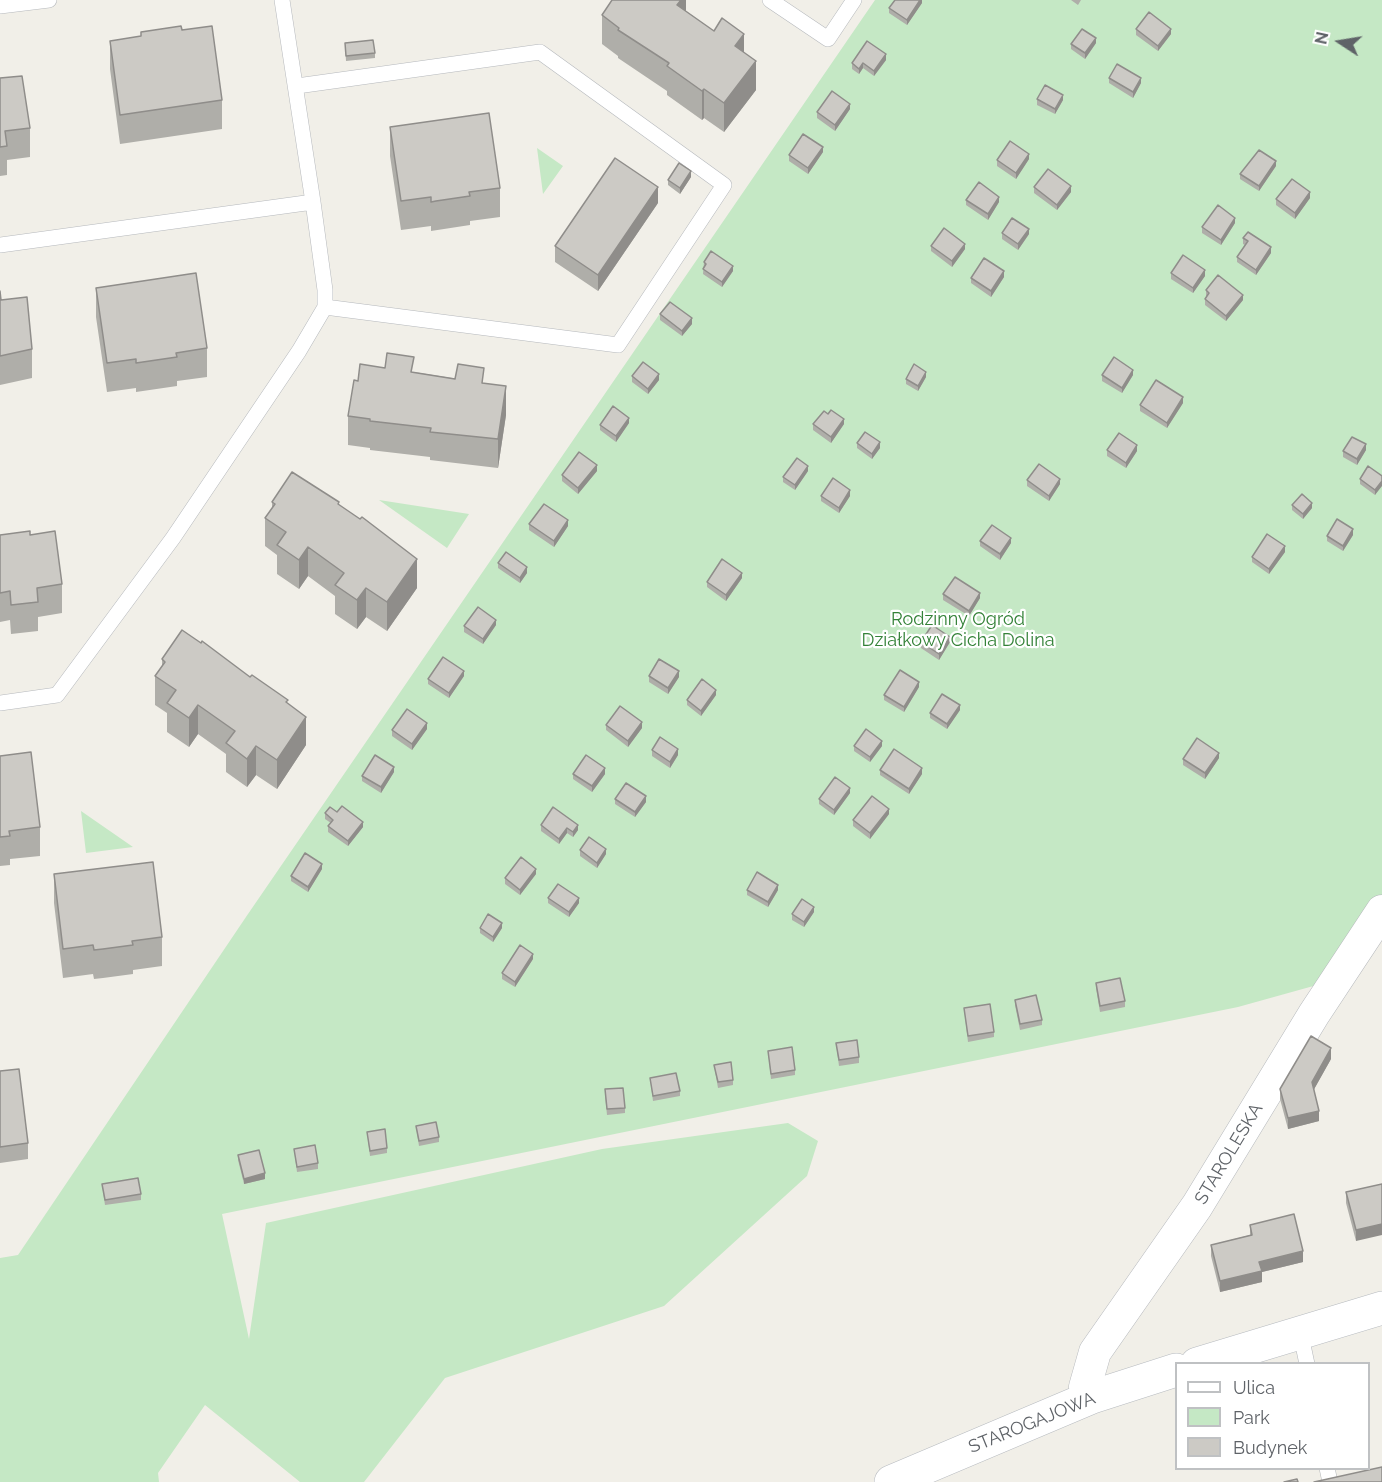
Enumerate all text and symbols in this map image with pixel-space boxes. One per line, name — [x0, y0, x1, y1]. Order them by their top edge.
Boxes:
north arrow — [1310, 12, 1370, 72]
text: N — [1311, 30, 1332, 46]
park label: Rodzinny Ogród Działkowy Cicha Dolina — [862, 609, 1054, 652]
street label: STAROLESKA — [1190, 1100, 1268, 1208]
legend — [1175, 1362, 1370, 1470]
text: Ulica — [1233, 1377, 1275, 1398]
street label: STAROGAJOWA — [965, 1388, 1099, 1458]
text: Park — [1233, 1407, 1270, 1428]
text: Budynek — [1233, 1437, 1307, 1458]

